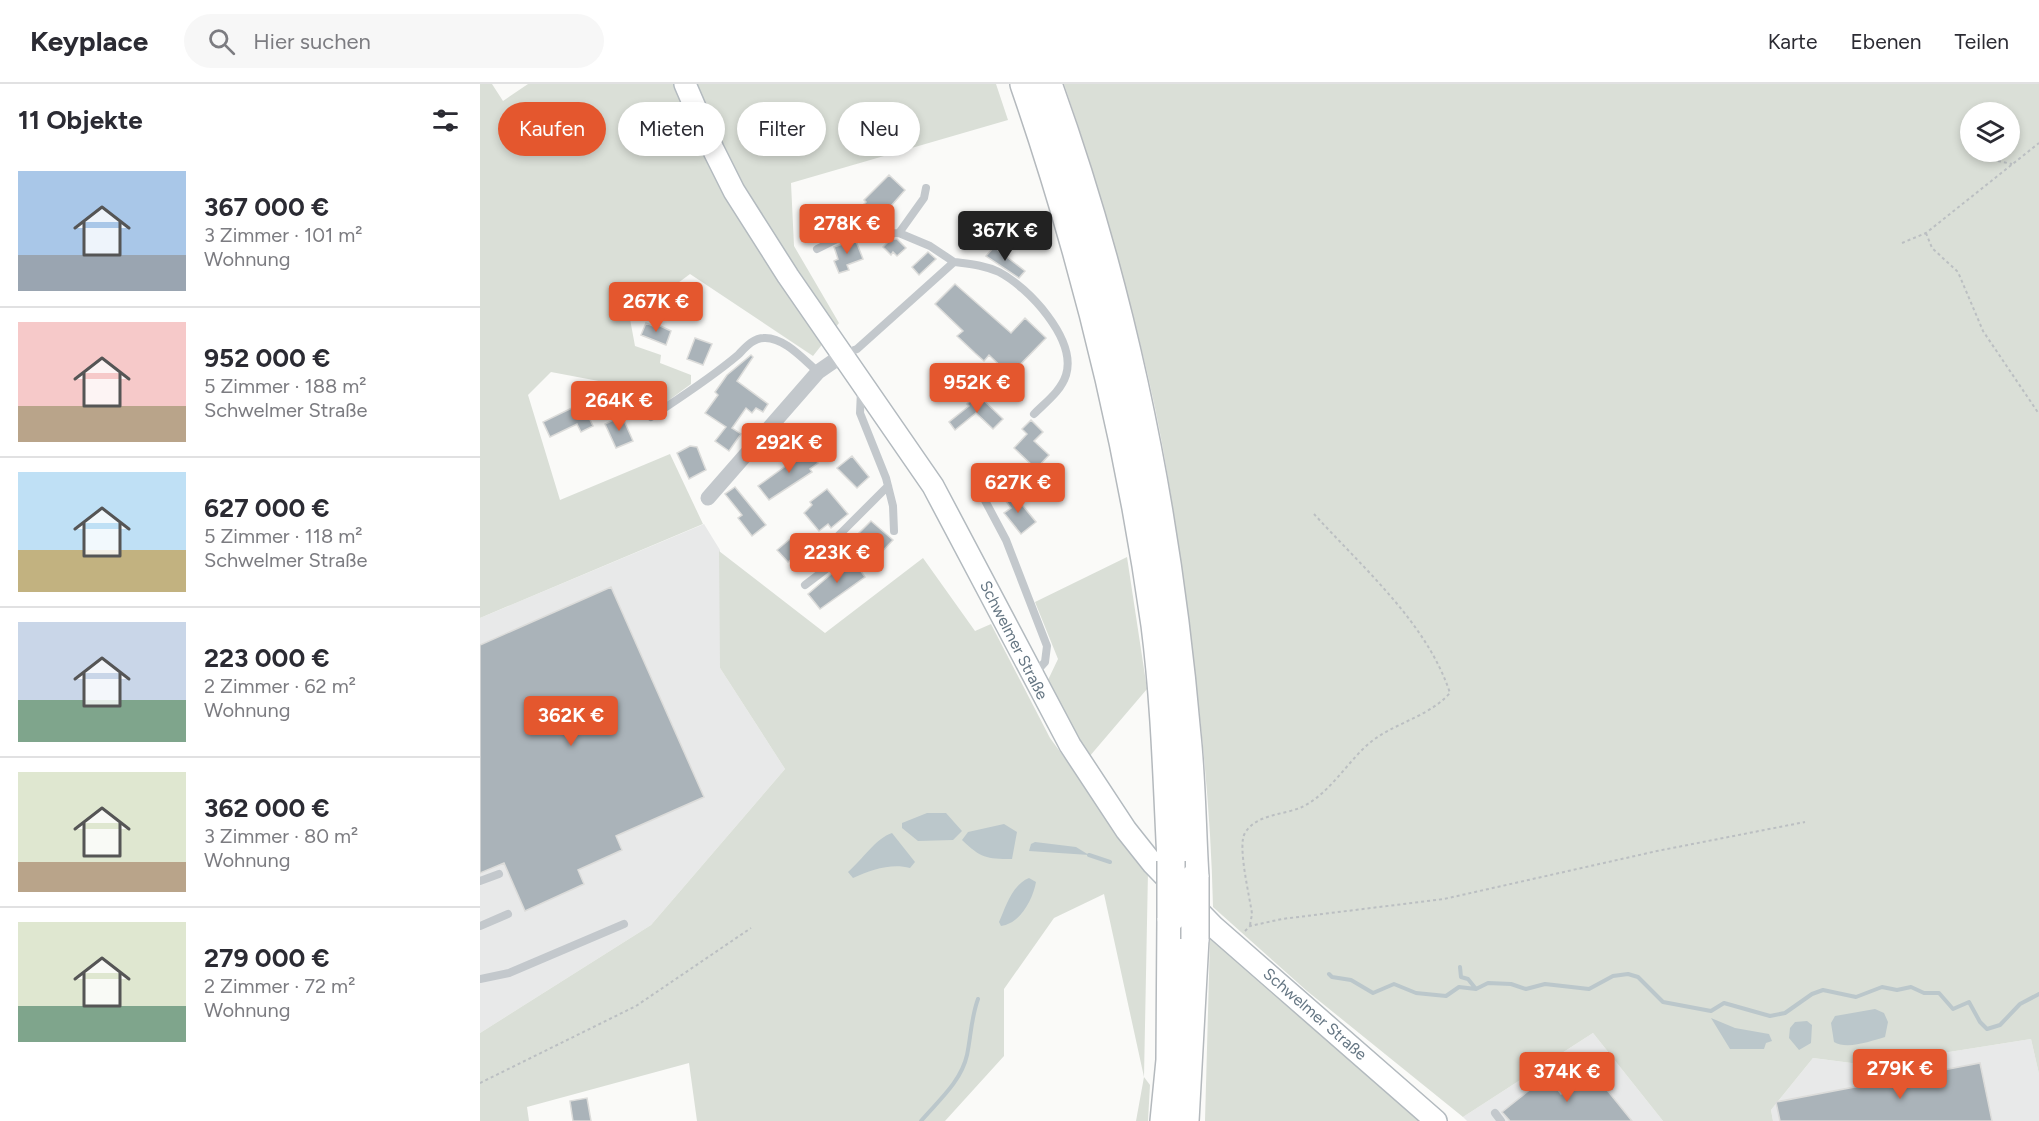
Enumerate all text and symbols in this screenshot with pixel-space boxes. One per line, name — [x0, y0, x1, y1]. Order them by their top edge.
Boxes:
search box — [184, 14, 604, 68]
text: Keyplace — [30, 24, 148, 58]
icon: search — [205, 25, 238, 58]
text: Hier suchen — [253, 28, 371, 55]
text: Karte — [1768, 29, 1817, 54]
text: Ebenen — [1850, 29, 1922, 54]
text: Teilen — [1955, 29, 2009, 54]
chip: Kaufen — [498, 102, 606, 156]
chip: Mieten — [618, 102, 725, 156]
chip: Filter — [737, 102, 826, 156]
chip: Neu — [838, 102, 920, 156]
map controls — [1960, 102, 2020, 162]
button: layers — [1960, 102, 2020, 162]
text: 11 Objekte — [18, 104, 143, 136]
icon: filters — [429, 104, 462, 137]
text: 367 000 € — [204, 191, 329, 223]
icon: home — [66, 195, 138, 267]
pin: 278K € — [798, 204, 896, 255]
text: 278K € — [814, 211, 880, 235]
pin: 367K € — [956, 211, 1054, 262]
text: 367K € — [972, 218, 1038, 242]
text: 3 Zimmer · 101 m² — [204, 223, 362, 247]
text: Wohnung — [204, 247, 290, 271]
pin: 267K € — [607, 282, 705, 333]
text: 267K € — [623, 289, 689, 313]
text: 952 000 € — [204, 342, 330, 374]
icon: home — [66, 346, 138, 418]
pin: 952K € — [928, 363, 1026, 414]
text: 952K € — [944, 370, 1010, 394]
text: 5 Zimmer · 188 m² — [204, 374, 367, 398]
pin: 264K € — [570, 381, 668, 432]
text: 264K € — [585, 388, 653, 412]
text: Schwelmer Straße — [204, 398, 368, 422]
pin: 292K € — [740, 423, 838, 474]
text: 292K € — [756, 430, 822, 454]
pin: 627K € — [969, 463, 1067, 514]
text: 627K € — [985, 470, 1051, 494]
text: 627 000 € — [204, 492, 330, 524]
icon: home — [66, 496, 138, 568]
text: 5 Zimmer · 118 m² — [204, 524, 363, 548]
pin: 223K € — [788, 533, 886, 584]
text: 223K € — [804, 540, 870, 564]
text: Schwelmer Straße — [204, 548, 368, 572]
street label: Schwelmer Straße — [976, 577, 1052, 703]
text: 223 000 € — [204, 642, 330, 674]
icon: home — [66, 646, 138, 718]
text: 2 Zimmer · 62 m² — [204, 674, 356, 698]
pin: 362K € — [522, 696, 620, 747]
text: Wohnung — [204, 698, 290, 722]
text: 362K € — [538, 703, 604, 727]
text: 362 000 € — [204, 792, 330, 824]
icon: home — [66, 796, 138, 868]
text: 3 Zimmer · 80 m² — [204, 824, 358, 848]
text: Wohnung — [204, 848, 290, 872]
text: 279 000 € — [204, 942, 330, 974]
icon: home — [66, 946, 138, 1018]
street label: Schwelmer Straße — [1259, 964, 1371, 1064]
text: 2 Zimmer · 72 m² — [204, 974, 355, 998]
text: Wohnung — [204, 998, 290, 1022]
pin: 279K € — [1851, 1049, 1949, 1100]
pin: 374K € — [1518, 1052, 1616, 1103]
text: 279K € — [1867, 1056, 1933, 1080]
text: 374K € — [1534, 1059, 1600, 1083]

